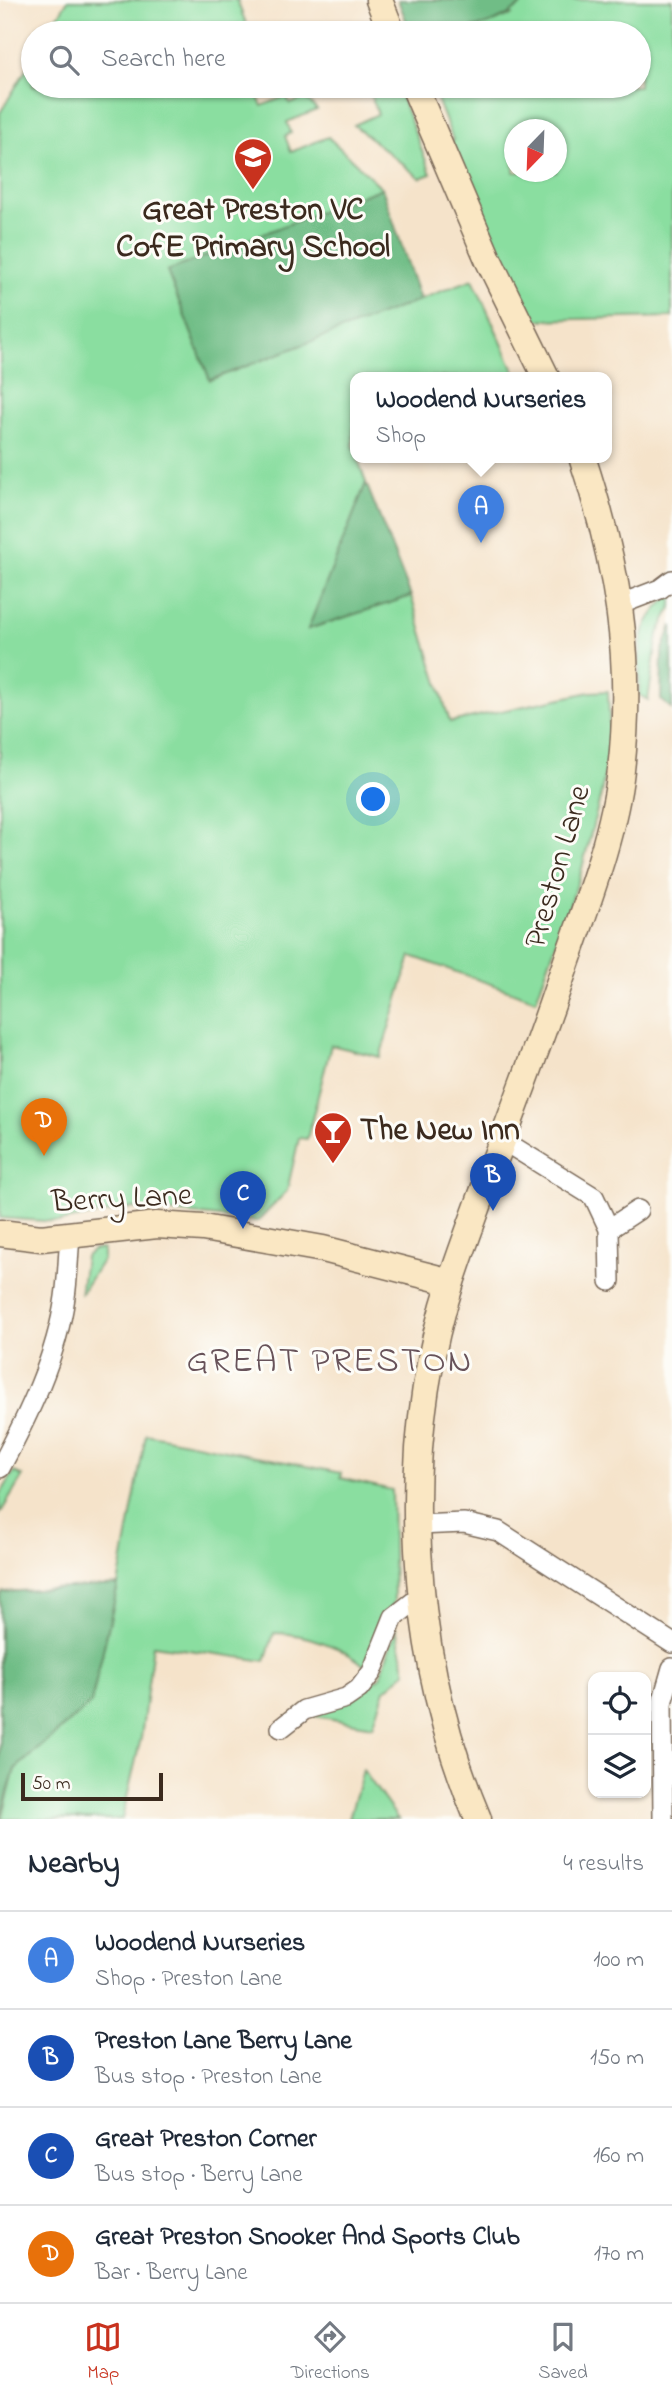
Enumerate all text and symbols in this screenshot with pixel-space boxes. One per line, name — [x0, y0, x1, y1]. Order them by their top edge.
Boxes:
search box — [21, 21, 651, 98]
icon: search — [45, 41, 83, 79]
text: Search here — [101, 41, 226, 79]
north arrow — [504, 119, 567, 182]
school or university icon: Great Preston VC CofE Primary School — [232, 136, 274, 191]
place label: Great Preston VC CofE Primary School — [116, 188, 390, 273]
popup — [350, 372, 612, 463]
text: Woodend Nurseries — [376, 382, 586, 420]
text: Shop — [376, 420, 426, 453]
pin: A — [458, 485, 504, 543]
street label: Preston Lane — [513, 779, 605, 954]
your location — [356, 782, 390, 816]
pin: D — [21, 1098, 67, 1156]
place label: The New Inn — [360, 1108, 520, 1155]
bar icon: The New Inn — [312, 1110, 354, 1165]
pin: B — [470, 1153, 516, 1211]
pin: C — [220, 1171, 266, 1229]
street label: Berry Lane — [49, 1173, 194, 1227]
district label: GREAT PRESTON — [187, 1337, 473, 1388]
map controls — [588, 1672, 651, 1798]
button: locate — [588, 1672, 651, 1735]
button: layers — [588, 1735, 651, 1798]
scale bar — [21, 1770, 163, 1802]
text: 50 m — [32, 1771, 71, 1798]
text: Nearby — [28, 1843, 120, 1887]
text: 4 results — [563, 1848, 644, 1881]
text: Woodend Nurseries — [95, 1925, 305, 1963]
text: A — [44, 1944, 58, 1977]
text: 100 m — [593, 1944, 644, 1977]
text: Shop · Preston Lane — [95, 1963, 282, 1996]
text: Preston Lane Berry Lane — [95, 2023, 352, 2061]
text: B — [43, 2042, 59, 2075]
text: 150 m — [590, 2042, 644, 2075]
text: Bus stop · Preston Lane — [95, 2061, 322, 2094]
text: Great Preston Corner — [95, 2121, 317, 2159]
text: C — [45, 2140, 57, 2173]
text: 160 m — [593, 2140, 644, 2173]
text: Bus stop · Berry Lane — [95, 2159, 302, 2192]
text: Great Preston Snooker And Sports Club — [95, 2219, 520, 2257]
text: D — [43, 2238, 59, 2271]
text: 170 m — [594, 2238, 644, 2271]
text: Bar · Berry Lane — [95, 2257, 248, 2290]
tab: Map — [84, 2318, 122, 2387]
tab: Directions — [291, 2318, 370, 2387]
tab: Saved — [538, 2318, 588, 2387]

